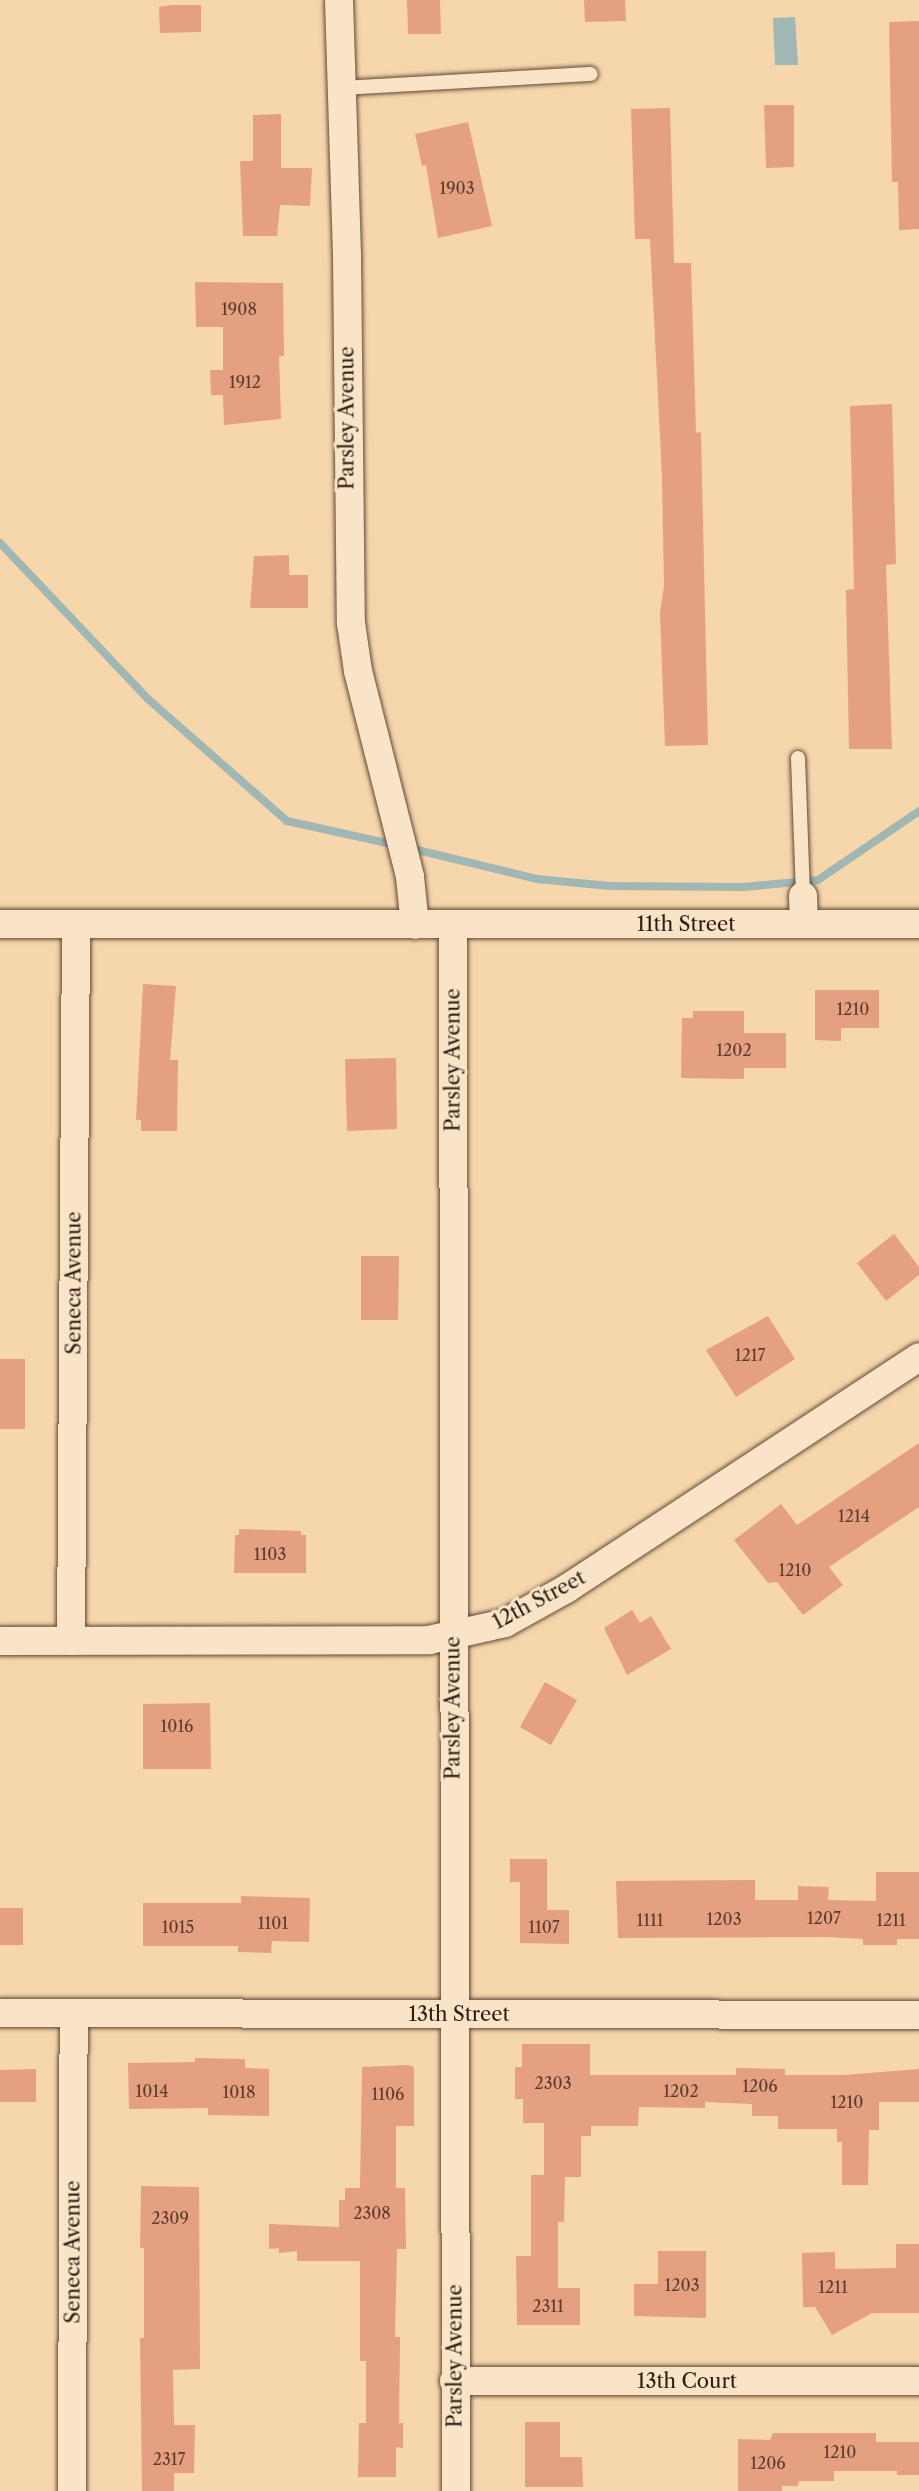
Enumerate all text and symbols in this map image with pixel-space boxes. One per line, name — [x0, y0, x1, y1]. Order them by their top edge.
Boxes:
house number: 1903 — [439, 178, 475, 198]
house number: 1908 — [221, 299, 257, 319]
street label: Parsley Avenue — [335, 346, 359, 490]
house number: 1912 — [229, 372, 261, 392]
street label: 11th Street — [637, 912, 735, 936]
street label: Parsley Avenue — [441, 988, 465, 1132]
house number: 1210 — [837, 999, 869, 1019]
house number: 1202 — [716, 1040, 752, 1060]
street label: Seneca Avenue — [62, 1211, 86, 1355]
house number: 1217 — [735, 1345, 765, 1365]
house number: 1214 — [838, 1506, 870, 1526]
house number: 1103 — [254, 1544, 286, 1564]
house number: 1210 — [779, 1560, 811, 1580]
street label: 12th Street — [489, 1566, 589, 1634]
street label: Parsley Avenue — [441, 1636, 465, 1780]
house number: 1016 — [161, 1716, 193, 1736]
house number: 1207 — [807, 1908, 841, 1928]
house number: 1203 — [707, 1909, 741, 1929]
house number: 1111 — [637, 1910, 663, 1930]
house number: 1211 — [876, 1910, 906, 1930]
house number: 1101 — [258, 1913, 288, 1933]
house number: 1015 — [162, 1917, 194, 1937]
house number: 1107 — [528, 1917, 560, 1937]
street label: 13th Street — [408, 2002, 510, 2026]
house number: 2303 — [535, 2073, 571, 2093]
house number: 1206 — [742, 2076, 778, 2096]
house number: 1014 — [136, 2081, 168, 2101]
house number: 1202 — [663, 2081, 699, 2101]
house number: 1018 — [222, 2082, 256, 2102]
house number: 1106 — [372, 2084, 404, 2104]
house number: 1210 — [831, 2092, 863, 2112]
street label: Seneca Avenue — [61, 2180, 85, 2324]
house number: 2308 — [353, 2203, 391, 2223]
house number: 2309 — [151, 2208, 189, 2228]
house number: 1203 — [665, 2275, 699, 2295]
house number: 1211 — [818, 2277, 848, 2297]
street label: Parsley Avenue — [443, 2284, 467, 2428]
house number: 2311 — [532, 2296, 564, 2316]
street label: 13th Court — [637, 2369, 737, 2393]
house number: 1210 — [824, 2442, 856, 2462]
house number: 2317 — [153, 2449, 185, 2469]
house number: 1206 — [750, 2453, 786, 2473]

